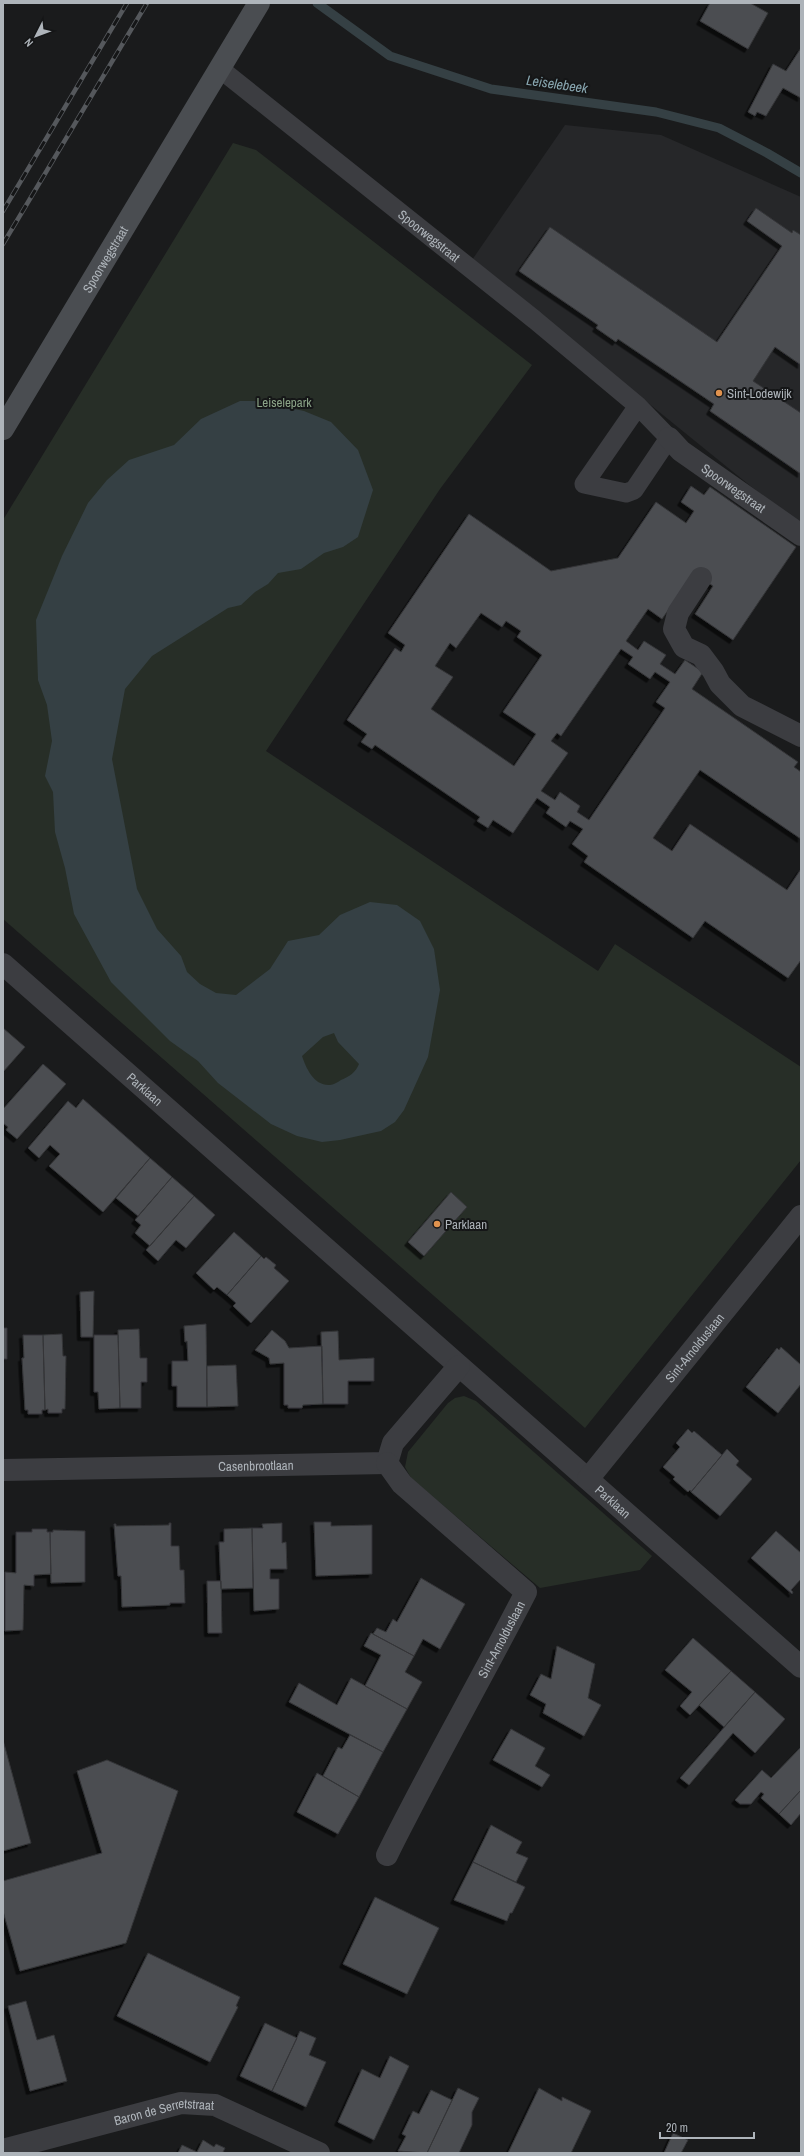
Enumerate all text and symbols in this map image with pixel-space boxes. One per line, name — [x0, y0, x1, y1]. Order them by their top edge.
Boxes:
north arrow — [16, 16, 56, 56]
text: N — [21, 36, 36, 50]
water label: Leiselebeek — [525, 71, 590, 97]
street label: Spoorwegstraat — [394, 206, 464, 266]
street label: Spoorwegstraat — [79, 223, 132, 296]
place label: Sint-Lodewijk — [727, 385, 792, 402]
marker: Sint-Lodewijk — [714, 388, 724, 398]
park label: Leiselepark — [256, 394, 312, 411]
street label: Spoorwegstraat — [698, 460, 769, 517]
street label: Parklaan — [123, 1069, 166, 1110]
place label: Parklaan — [445, 1216, 487, 1233]
marker: Parklaan — [432, 1219, 442, 1229]
street label: Sint-Arnolduslaan — [661, 1310, 728, 1386]
street label: Casenbrootlaan — [218, 1457, 294, 1475]
street label: Parklaan — [591, 1481, 634, 1522]
street label: Sint-Arnolduslaan — [474, 1598, 529, 1681]
street label: Baron de Serretstraat — [112, 2095, 214, 2129]
scale bar — [660, 2114, 754, 2140]
text: 20 m — [666, 2120, 688, 2136]

